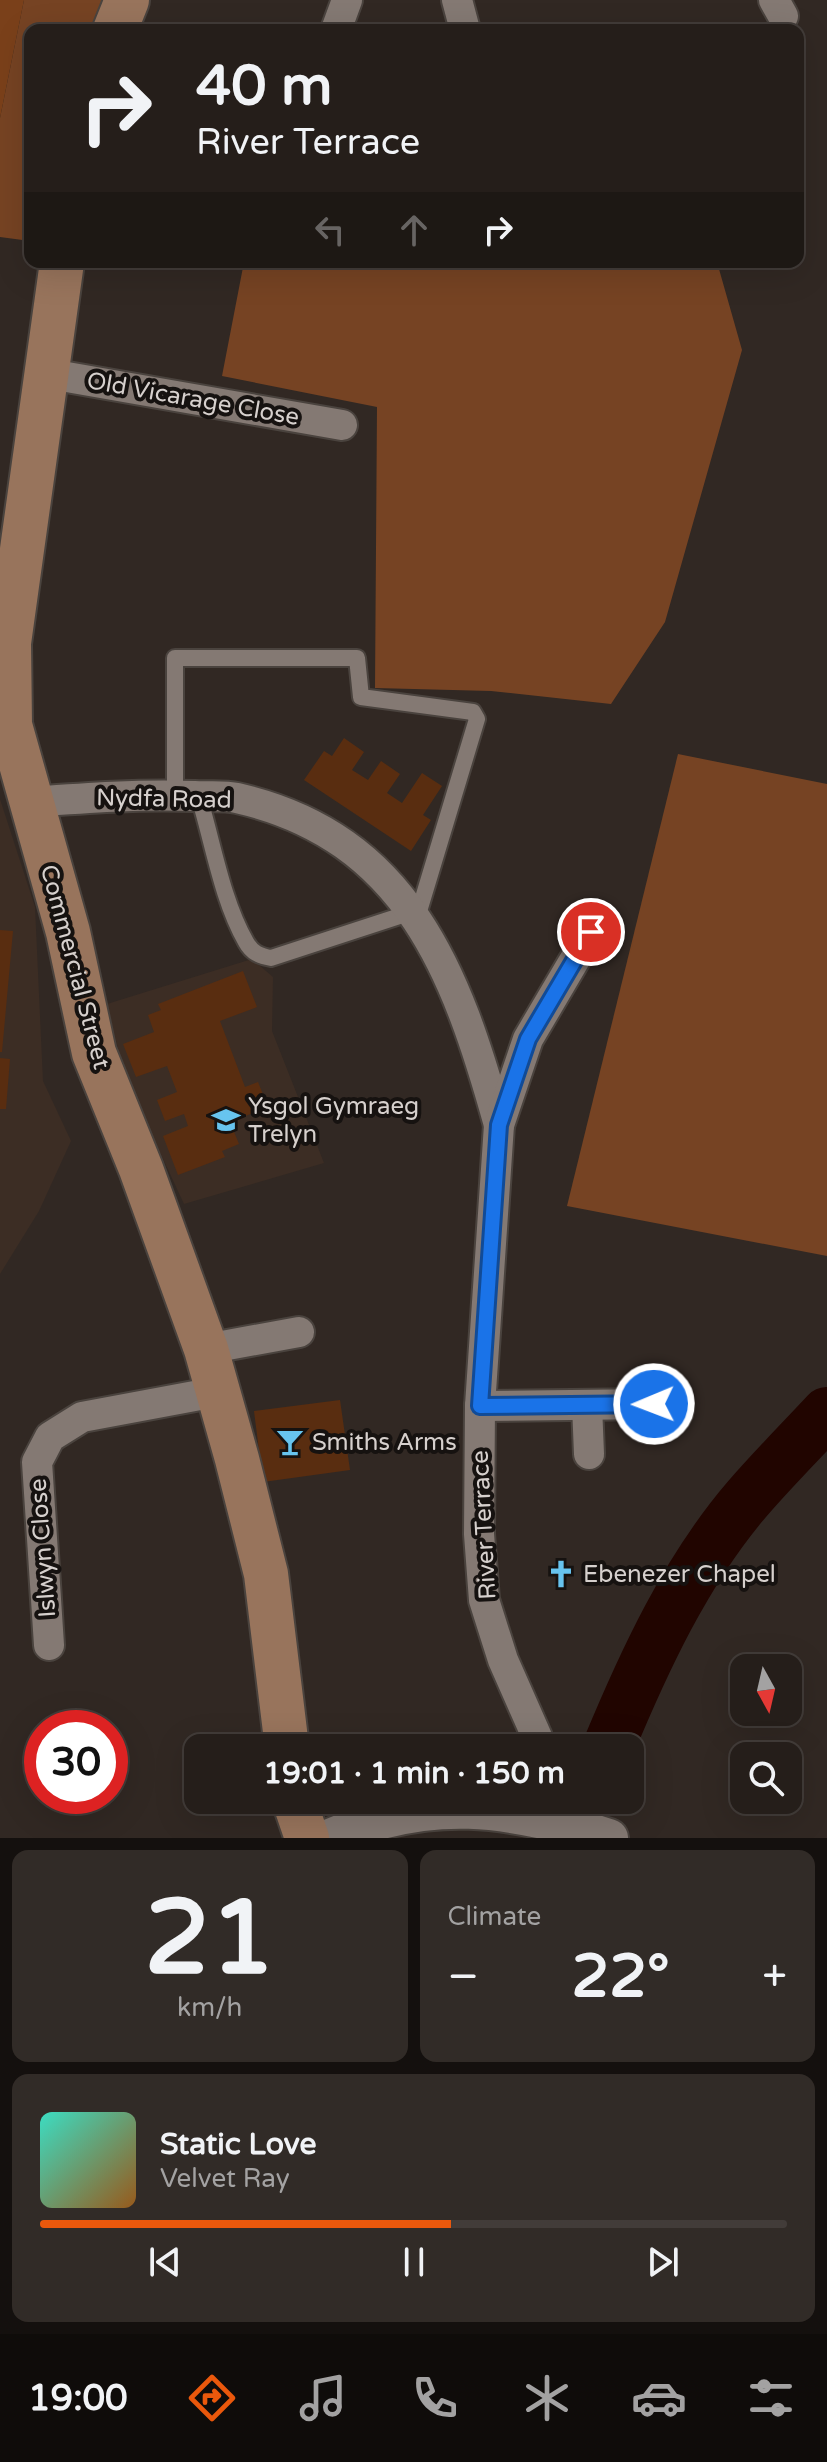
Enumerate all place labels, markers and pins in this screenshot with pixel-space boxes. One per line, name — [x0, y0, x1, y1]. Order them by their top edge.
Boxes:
pin — [557, 898, 625, 966]
place label: Ysgol Gymraeg Trelyn — [248, 1092, 419, 1149]
school or university icon: Ysgol Gymraeg Trelyn — [211, 1105, 241, 1135]
bar icon: Smiths Arms — [275, 1427, 305, 1457]
place label: Smiths Arms — [312, 1428, 457, 1457]
church icon: Ebenezer Chapel — [546, 1559, 576, 1589]
place label: Ebenezer Chapel — [583, 1560, 776, 1589]

